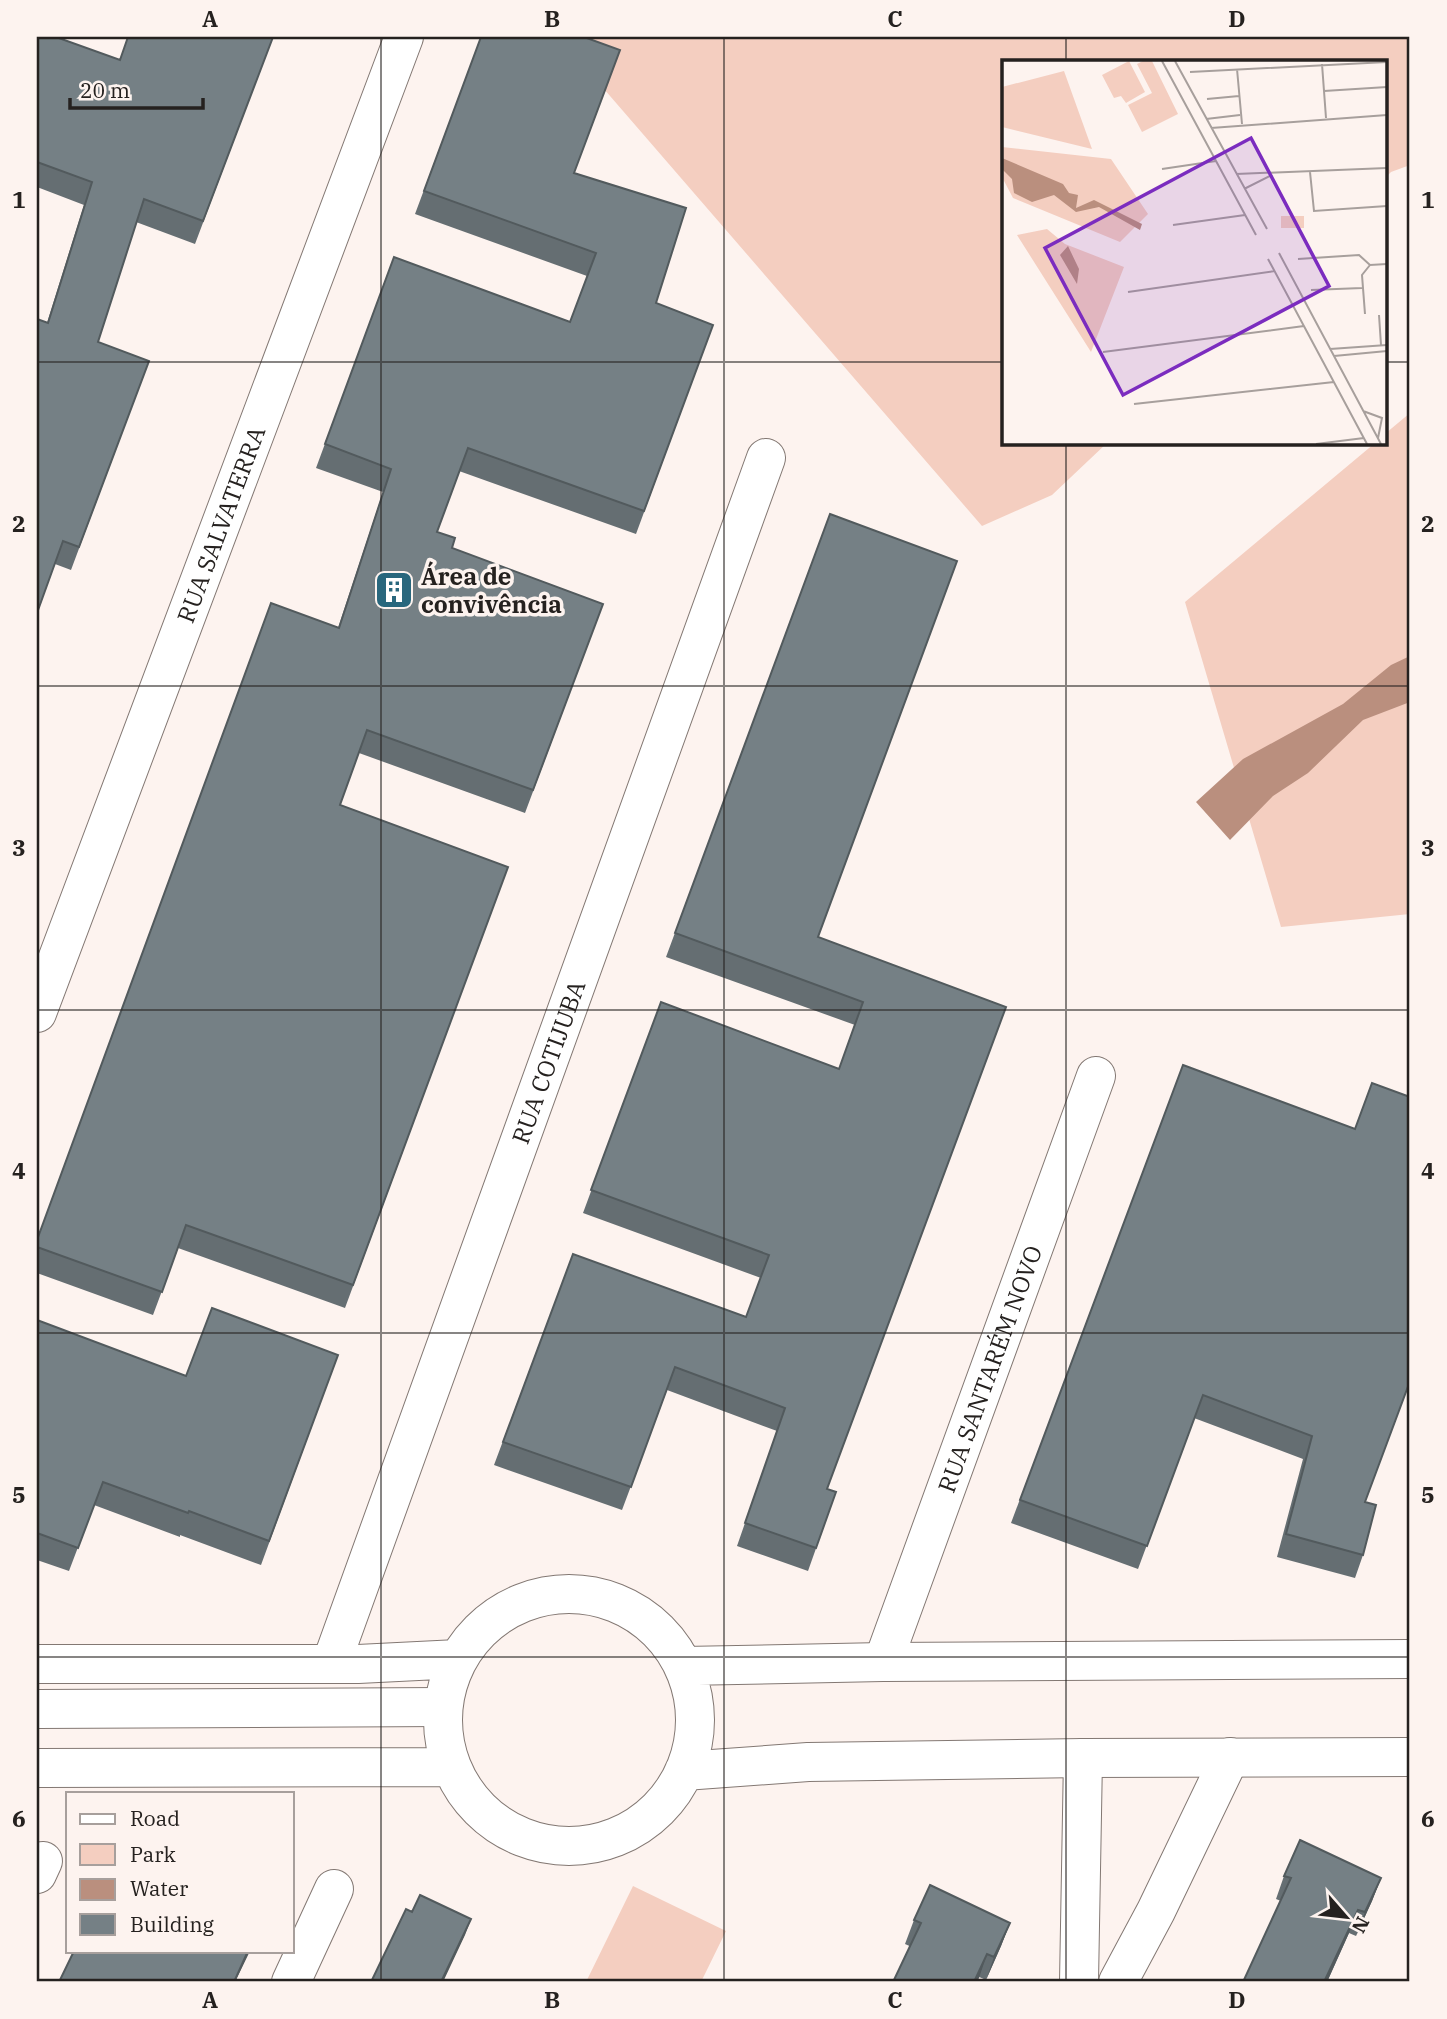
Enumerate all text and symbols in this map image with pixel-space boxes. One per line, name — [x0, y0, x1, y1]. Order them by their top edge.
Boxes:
text: A — [202, 3, 218, 33]
text: B — [544, 3, 560, 33]
text: C — [887, 3, 903, 33]
text: D — [1228, 3, 1246, 33]
inset map — [1002, 60, 1388, 444]
scale bar — [70, 66, 203, 110]
text: 20 m — [80, 76, 130, 104]
text: 1 — [12, 184, 26, 214]
text: 1 — [1421, 184, 1435, 214]
street label: RUA SALVATERRA — [169, 421, 272, 627]
text: 2 — [12, 508, 26, 538]
text: 2 — [1421, 508, 1435, 538]
place label: Área de convivência — [421, 560, 562, 620]
building icon: Área de convivência — [373, 569, 415, 611]
text: 3 — [12, 832, 26, 862]
text: 3 — [1421, 832, 1435, 862]
street label: RUA COTIJUBA — [504, 975, 593, 1148]
text: 4 — [12, 1155, 26, 1185]
text: 4 — [1421, 1155, 1435, 1185]
street label: RUA SANTARÉM NOVO — [930, 1241, 1049, 1497]
text: 5 — [12, 1479, 26, 1509]
text: 5 — [1421, 1479, 1435, 1509]
legend — [66, 1792, 294, 1952]
text: 6 — [12, 1803, 26, 1833]
text: 6 — [1421, 1803, 1435, 1833]
text: Road — [130, 1804, 180, 1832]
text: Park — [130, 1840, 177, 1868]
text: Water — [130, 1874, 189, 1902]
north arrow — [1310, 1882, 1380, 1952]
text: Building — [130, 1910, 215, 1938]
text: N — [1347, 1913, 1375, 1937]
text: A — [202, 1984, 218, 2014]
text: B — [544, 1984, 560, 2014]
text: C — [887, 1984, 903, 2014]
text: D — [1228, 1984, 1246, 2014]

